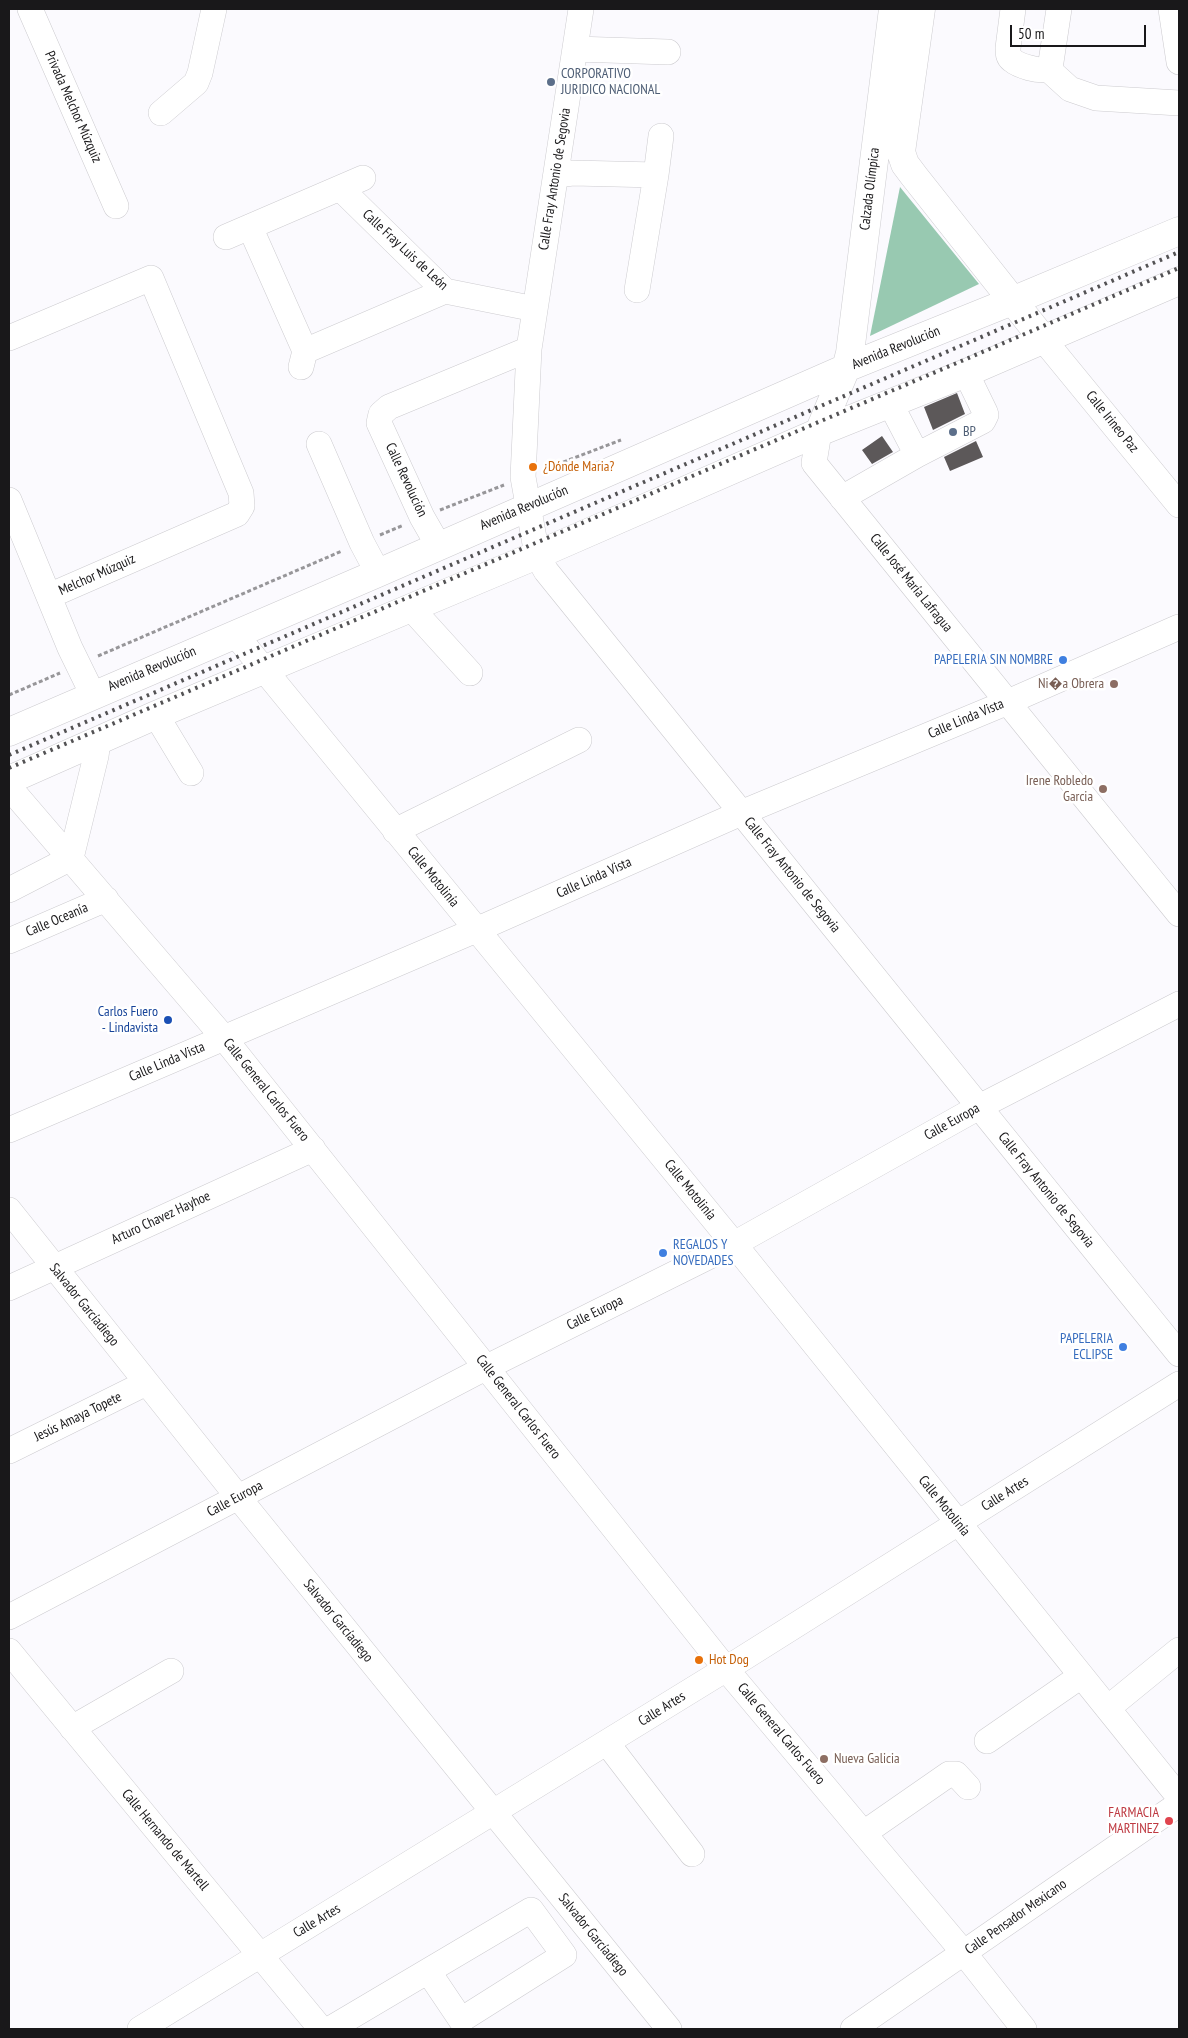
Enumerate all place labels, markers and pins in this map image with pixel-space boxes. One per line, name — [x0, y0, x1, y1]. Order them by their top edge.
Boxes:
place label: CORPORATIVO JURIDICO NACIONAL — [561, 66, 660, 98]
marker: CORPORATIVO JURIDICO NACIONAL — [545, 76, 557, 88]
place label: BP — [963, 424, 976, 440]
marker: BP — [947, 426, 959, 438]
place label: ¿Dónde Maria? — [543, 459, 614, 475]
marker: ¿Dónde Maria? — [527, 461, 539, 473]
place label: PAPELERIA SIN NOMBRE — [934, 652, 1053, 668]
marker: PAPELERIA SIN NOMBRE — [1057, 654, 1069, 666]
place label: Ni�a Obrera — [1038, 676, 1104, 692]
marker: Ni�a Obrera — [1108, 678, 1120, 690]
place label: Irene Robledo Garcia — [1026, 773, 1093, 806]
marker: Irene Robledo Garcia — [1097, 783, 1109, 795]
place label: Carlos Fuero - Lindavista — [98, 1004, 158, 1036]
marker: Carlos Fuero - Lindavista — [162, 1014, 174, 1026]
place label: REGALOS Y NOVEDADES — [673, 1237, 733, 1270]
marker: REGALOS Y NOVEDADES — [657, 1247, 669, 1259]
place label: PAPELERIA ECLIPSE — [1060, 1331, 1113, 1364]
marker: PAPELERIA ECLIPSE — [1117, 1341, 1129, 1353]
place label: Hot Dog — [709, 1652, 749, 1668]
marker: Hot Dog — [693, 1654, 705, 1666]
place label: Nueva Galicia — [834, 1751, 900, 1767]
marker: Nueva Galicia — [818, 1753, 830, 1765]
place label: FARMACIA MARTINEZ — [1108, 1805, 1159, 1838]
marker: FARMACIA MARTINEZ — [1163, 1815, 1175, 1827]

